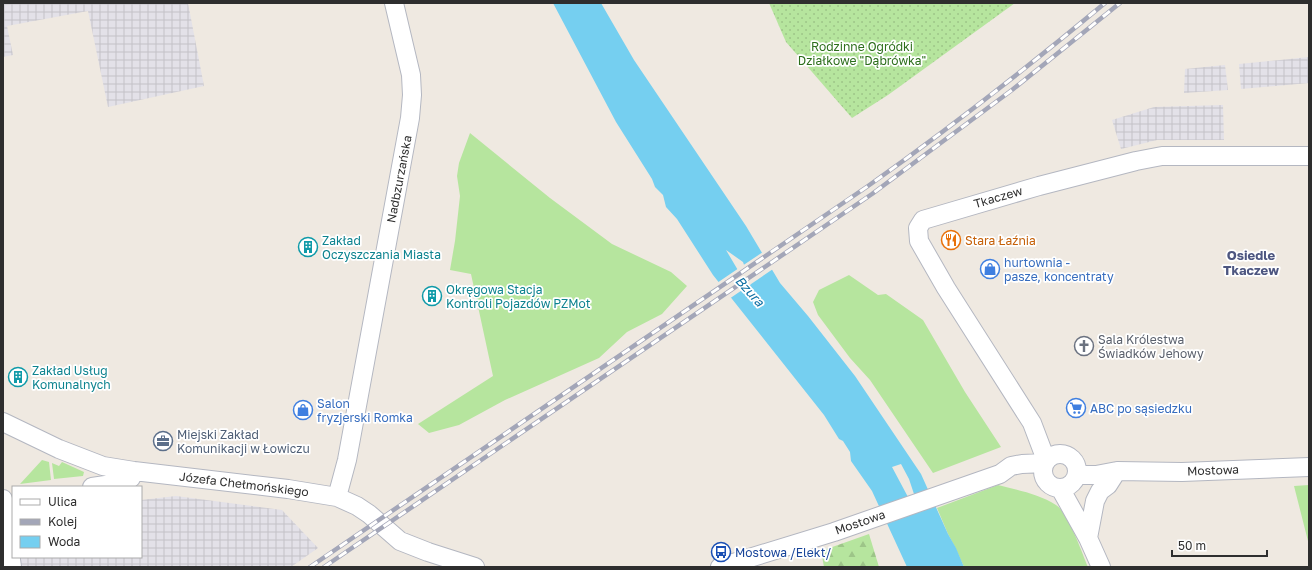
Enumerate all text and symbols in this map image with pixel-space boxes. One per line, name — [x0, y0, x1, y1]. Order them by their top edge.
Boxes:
park label: Rodzinne Ogródki Działkowe "Dąbrówka" — [798, 39, 926, 68]
street label: Nadbzurzańska — [383, 134, 415, 224]
street label: Tkaczew — [972, 183, 1024, 211]
restaurant icon: Stara Łaźnia — [940, 229, 962, 251]
place label: Zakład Oczyszczania Miasta — [322, 233, 441, 262]
place label: Stara Łaźnia — [965, 233, 1036, 248]
building icon: Zakład Oczyszczania Miasta — [297, 236, 319, 258]
district label: Osiedle Tkaczew — [1223, 247, 1279, 278]
place label: hurtownia - pasze, koncentraty — [1004, 255, 1114, 284]
shop icon: hurtownia - pasze, koncentraty — [979, 258, 1001, 280]
water label: Bzura — [732, 273, 768, 310]
place label: Okręgowa Stacja Kontroli Pojazdów PZMot — [446, 282, 591, 311]
building icon: Okręgowa Stacja Kontroli Pojazdów PZMot — [421, 285, 443, 307]
place label: Sala Królestwa Świadków Jehowy — [1098, 332, 1204, 361]
church icon: Sala Królestwa Świadków Jehowy — [1073, 335, 1095, 357]
place label: Zakład Usług Komunalnych — [32, 363, 111, 392]
building icon: Zakład Usług Komunalnych — [7, 366, 29, 388]
place label: Salon fryzjerski Romka — [317, 396, 413, 425]
supermarket icon: ABC po sąsiedzku — [1065, 397, 1087, 419]
shop icon: Salon fryzjerski Romka — [292, 399, 314, 421]
place label: ABC po sąsiedzku — [1090, 401, 1192, 416]
place label: Miejski Zakład Komunikacji w Łowiczu — [177, 427, 310, 456]
office icon: Miejski Zakład Komunikacji w Łowiczu — [152, 430, 174, 452]
street label: Mostowa — [1187, 462, 1239, 478]
street label: Józefa Chełmońskiego — [178, 469, 310, 499]
legend — [12, 486, 142, 558]
text: Ulica — [48, 494, 77, 509]
street label: Mostowa — [833, 506, 887, 538]
text: Kolej — [48, 514, 77, 529]
scale bar — [1172, 532, 1267, 558]
text: Woda — [48, 534, 80, 549]
text: 50 m — [1178, 538, 1206, 553]
bus stop icon: Mostowa /Elekt/ — [710, 541, 732, 563]
place label: Mostowa /Elekt/ — [735, 545, 832, 560]

